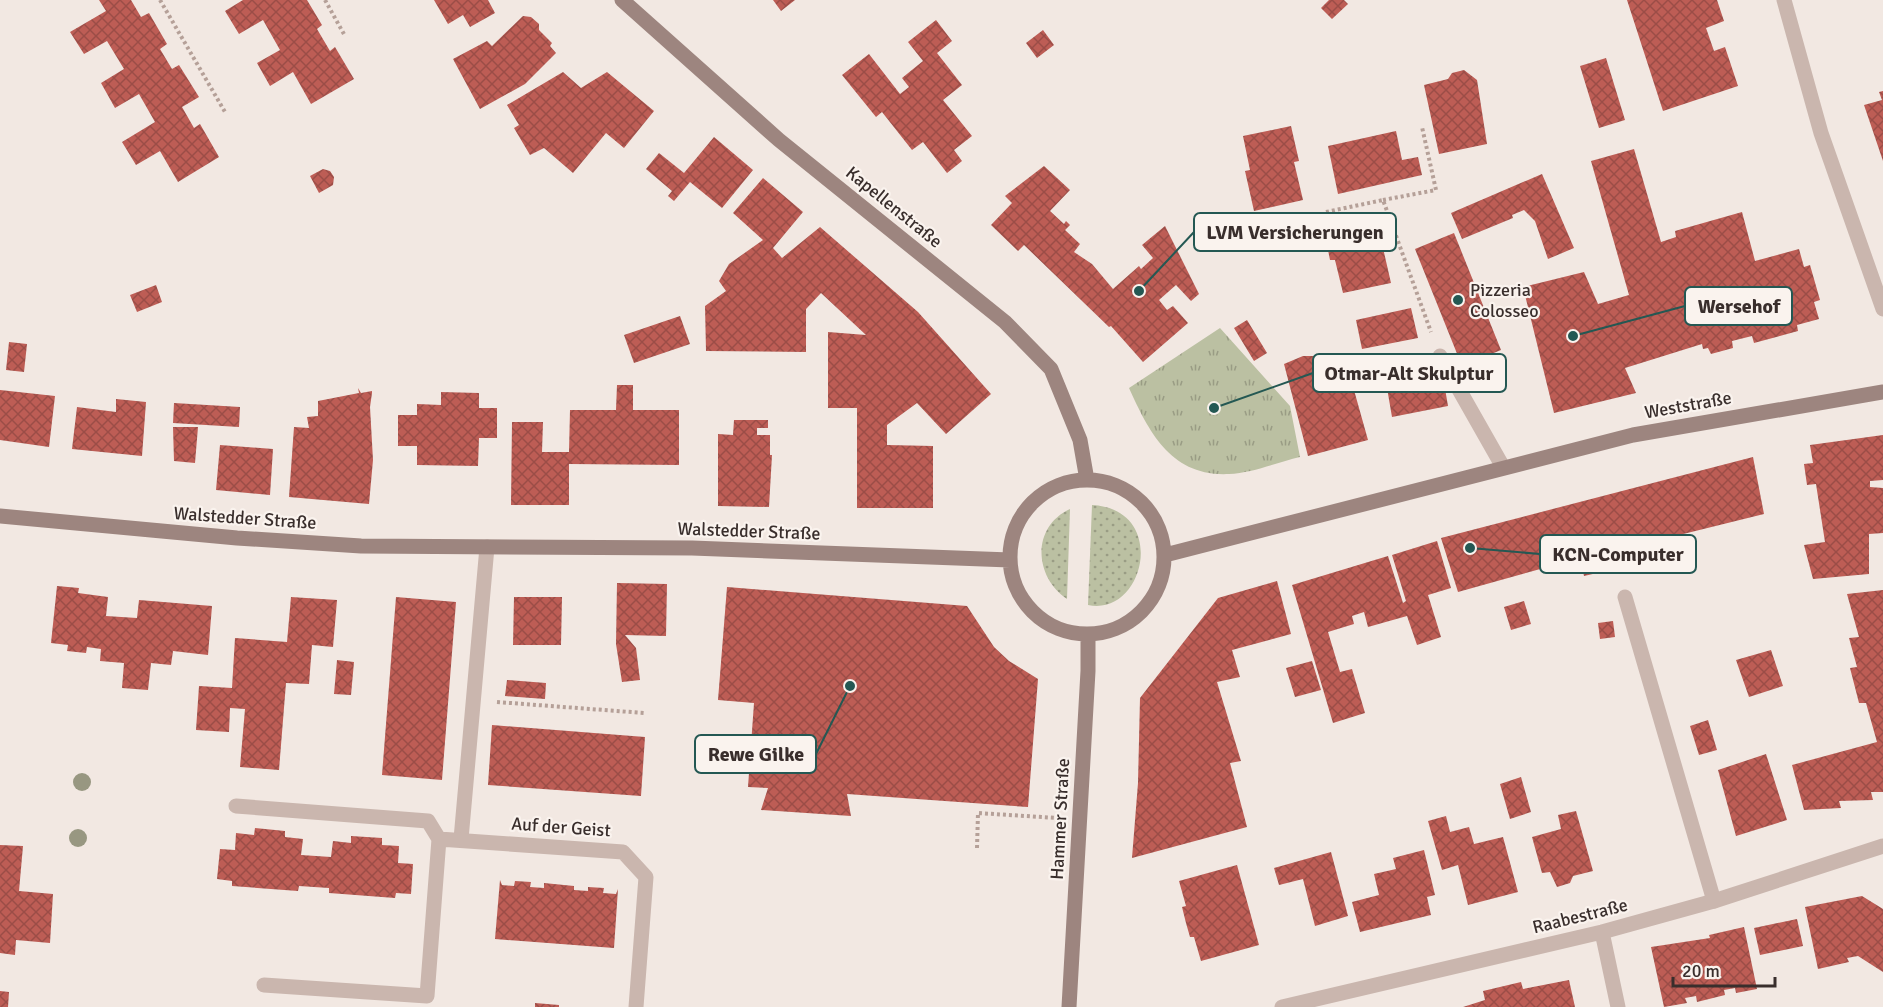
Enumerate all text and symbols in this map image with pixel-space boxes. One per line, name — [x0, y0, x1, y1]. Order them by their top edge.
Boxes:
street label: Kapellenstraße — [841, 161, 947, 253]
callout: LVM Versicherungen — [1194, 213, 1396, 251]
text: LVM Versicherungen — [1206, 220, 1384, 245]
place label: Pizzeria Colosseo — [1470, 279, 1539, 322]
callout: Wersehof — [1685, 287, 1792, 325]
marker: Pizzeria Colosseo — [1451, 293, 1465, 307]
text: Wersehof — [1698, 294, 1782, 319]
callout: Otmar-Alt Skulptur — [1313, 354, 1506, 392]
text: Otmar-Alt Skulptur — [1325, 361, 1493, 386]
street label: Weststraße — [1643, 387, 1733, 423]
street label: Walstedder Straße — [173, 502, 317, 534]
street label: Walstedder Straße — [677, 518, 821, 544]
callout: KCN-Computer — [1540, 535, 1696, 573]
text: KCN-Computer — [1552, 542, 1684, 567]
callout: Rewe Gilke — [695, 735, 816, 773]
text: Rewe Gilke — [708, 742, 804, 767]
street label: Hammer Straße — [1046, 758, 1074, 880]
street label: Auf der Geist — [511, 813, 611, 841]
street label: Raabestraße — [1530, 894, 1630, 938]
scale bar — [1673, 950, 1775, 988]
text: 20 m — [1682, 960, 1720, 982]

